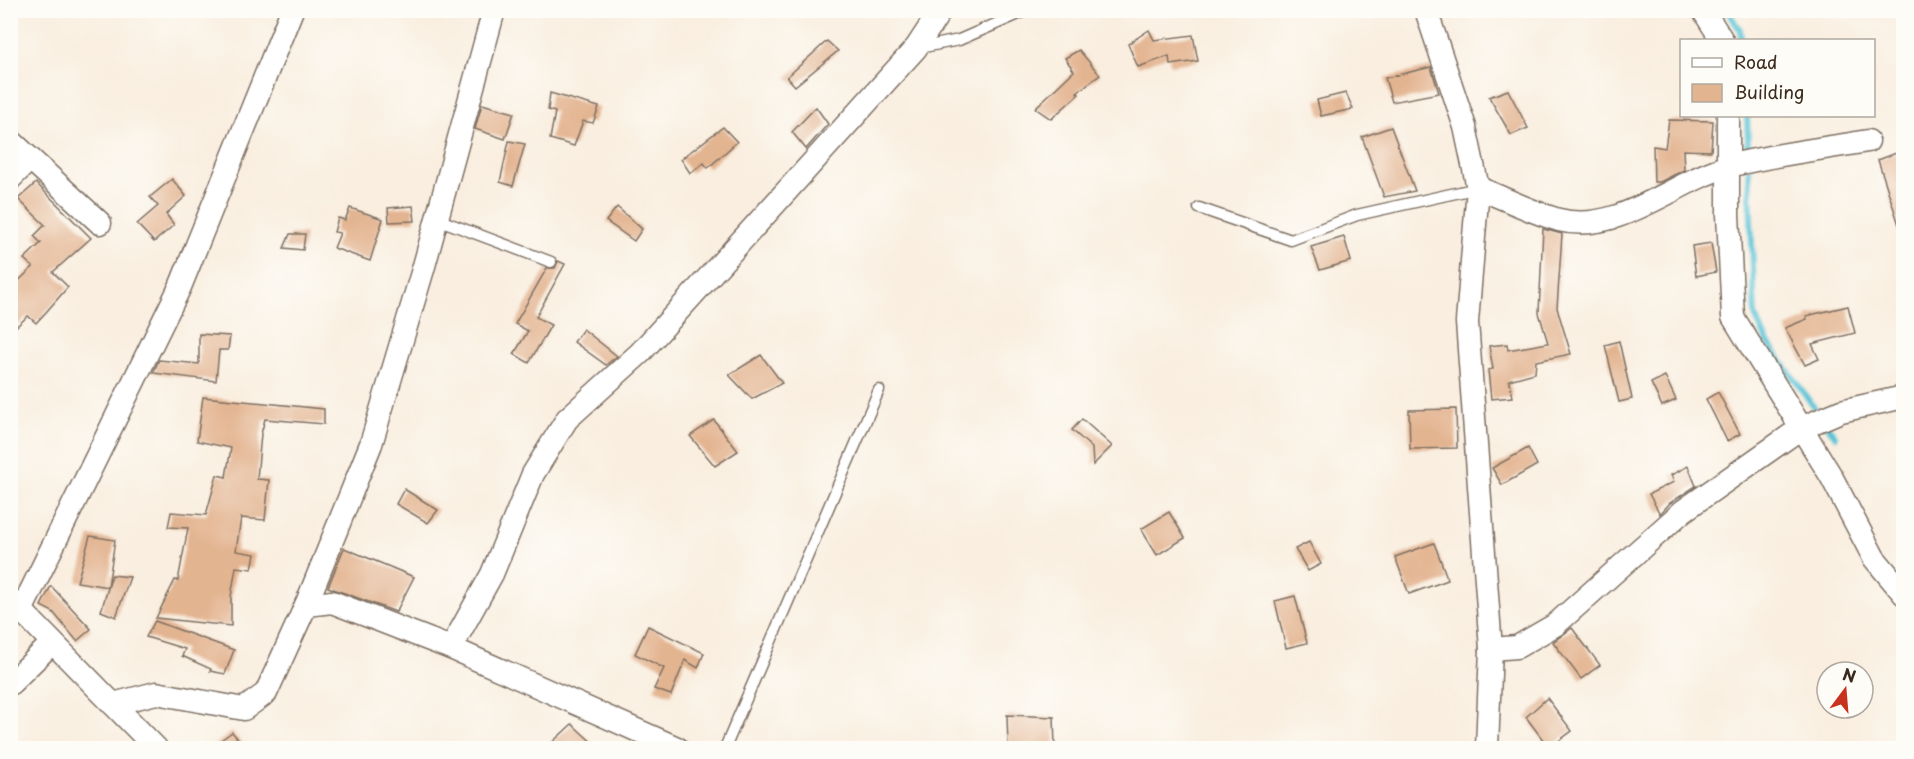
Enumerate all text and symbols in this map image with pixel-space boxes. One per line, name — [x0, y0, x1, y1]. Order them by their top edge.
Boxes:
legend — [1680, 39, 1875, 117]
text: Road — [1734, 48, 1778, 75]
text: Building — [1734, 78, 1804, 105]
north arrow — [1815, 660, 1875, 720]
text: N — [1840, 661, 1859, 688]

